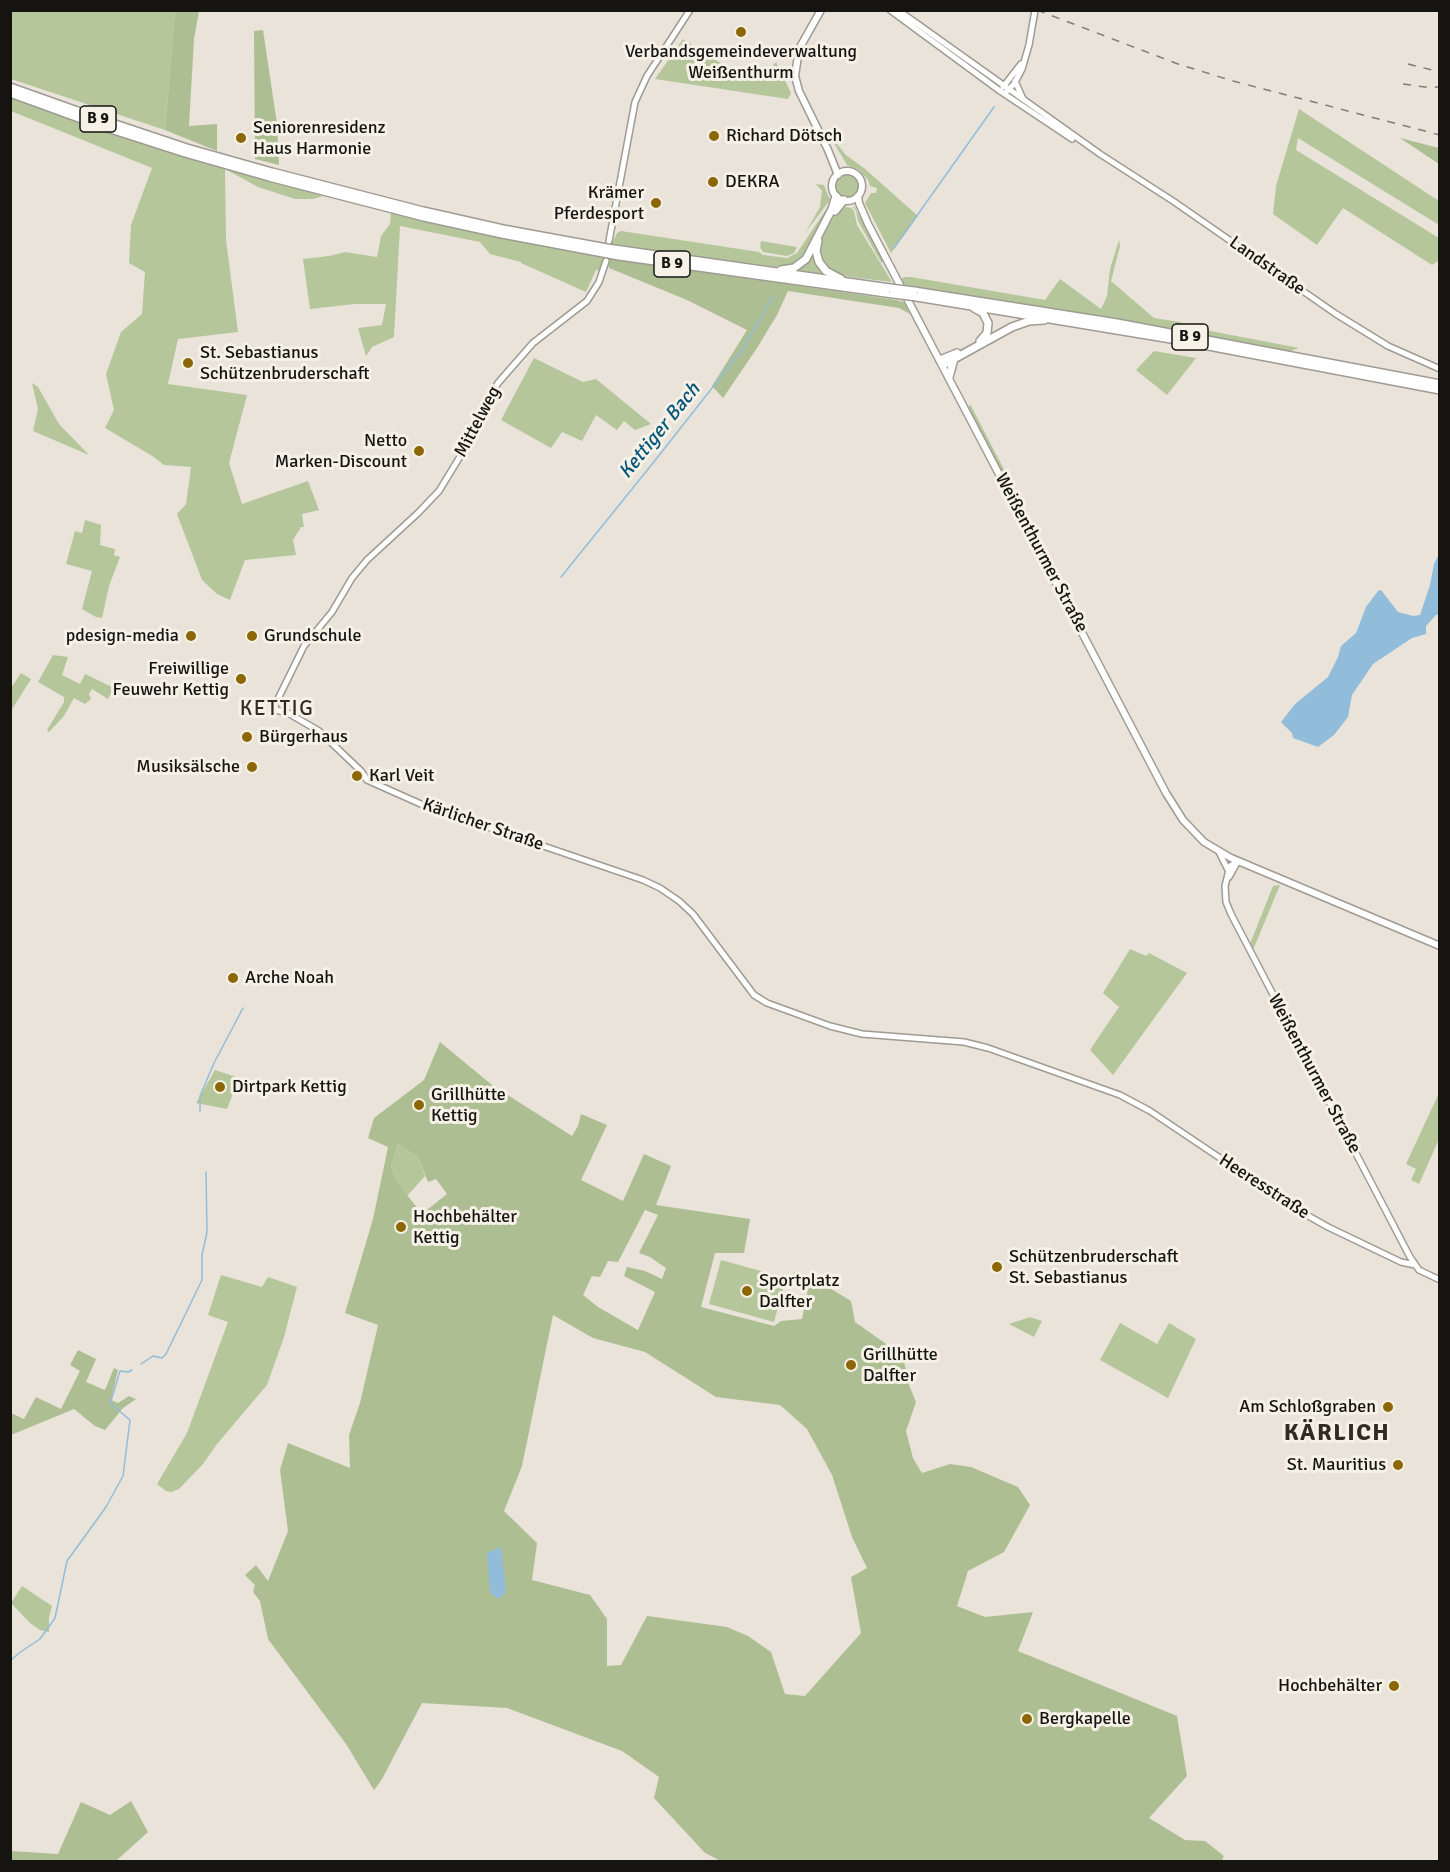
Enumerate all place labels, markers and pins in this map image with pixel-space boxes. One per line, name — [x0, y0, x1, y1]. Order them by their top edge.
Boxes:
marker: Verbandsgemeindeverwaltung Weißenthurm — [734, 25, 748, 39]
place label: Verbandsgemeindeverwaltung Weißenthurm — [625, 41, 857, 84]
place label: Seniorenresidenz Haus Harmonie — [253, 117, 386, 160]
place label: Richard Dötsch — [726, 125, 842, 147]
marker: Richard Dötsch — [707, 129, 721, 143]
marker: Seniorenresidenz Haus Harmonie — [234, 131, 248, 145]
place label: DEKRA — [725, 171, 779, 193]
marker: DEKRA — [706, 175, 720, 189]
place label: Krämer Pferdesport — [554, 182, 644, 224]
marker: Krämer Pferdesport — [649, 196, 663, 210]
place label: St. Sebastianus Schützenbruderschaft — [200, 342, 369, 385]
marker: St. Sebastianus Schützenbruderschaft — [181, 356, 195, 370]
place label: Netto Marken-Discount — [275, 430, 407, 472]
marker: Netto Marken-Discount — [412, 444, 426, 458]
place label: pdesign-media — [66, 625, 179, 647]
place label: Grundschule — [264, 625, 362, 647]
marker: pdesign-media — [184, 629, 198, 643]
marker: Grundschule — [245, 629, 259, 643]
place label: Freiwillige Feuwehr Kettig — [113, 658, 229, 700]
marker: Freiwillige Feuwehr Kettig — [234, 672, 248, 686]
place label: Bürgerhaus — [259, 726, 348, 748]
marker: Bürgerhaus — [240, 730, 254, 744]
place label: Musiksälsche — [136, 756, 240, 778]
marker: Musiksälsche — [245, 760, 259, 774]
place label: Karl Veit — [369, 765, 434, 787]
marker: Karl Veit — [350, 769, 364, 783]
place label: Arche Noah — [245, 967, 334, 989]
marker: Arche Noah — [226, 971, 240, 985]
place label: Dirtpark Kettig — [232, 1076, 347, 1098]
marker: Dirtpark Kettig — [213, 1080, 227, 1094]
place label: Grillhütte Kettig — [431, 1084, 506, 1126]
marker: Grillhütte Kettig — [412, 1098, 426, 1112]
place label: Hochbehälter Kettig — [413, 1206, 517, 1248]
marker: Hochbehälter Kettig — [394, 1220, 408, 1234]
place label: Schützenbruderschaft St. Sebastianus — [1009, 1246, 1178, 1288]
marker: Schützenbruderschaft St. Sebastianus — [990, 1260, 1004, 1274]
place label: Sportplatz Dalfter — [759, 1270, 840, 1312]
marker: Sportplatz Dalfter — [740, 1284, 754, 1298]
place label: Grillhütte Dalfter — [863, 1344, 938, 1386]
marker: Grillhütte Dalfter — [844, 1358, 858, 1372]
place label: Am Schloßgraben — [1239, 1396, 1376, 1418]
marker: Am Schloßgraben — [1381, 1400, 1395, 1414]
place label: St. Mauritius — [1287, 1454, 1386, 1476]
marker: St. Mauritius — [1391, 1458, 1405, 1472]
place label: Hochbehälter — [1278, 1675, 1382, 1697]
marker: Hochbehälter — [1387, 1679, 1401, 1693]
place label: Bergkapelle — [1039, 1708, 1131, 1730]
marker: Bergkapelle — [1020, 1712, 1034, 1726]

